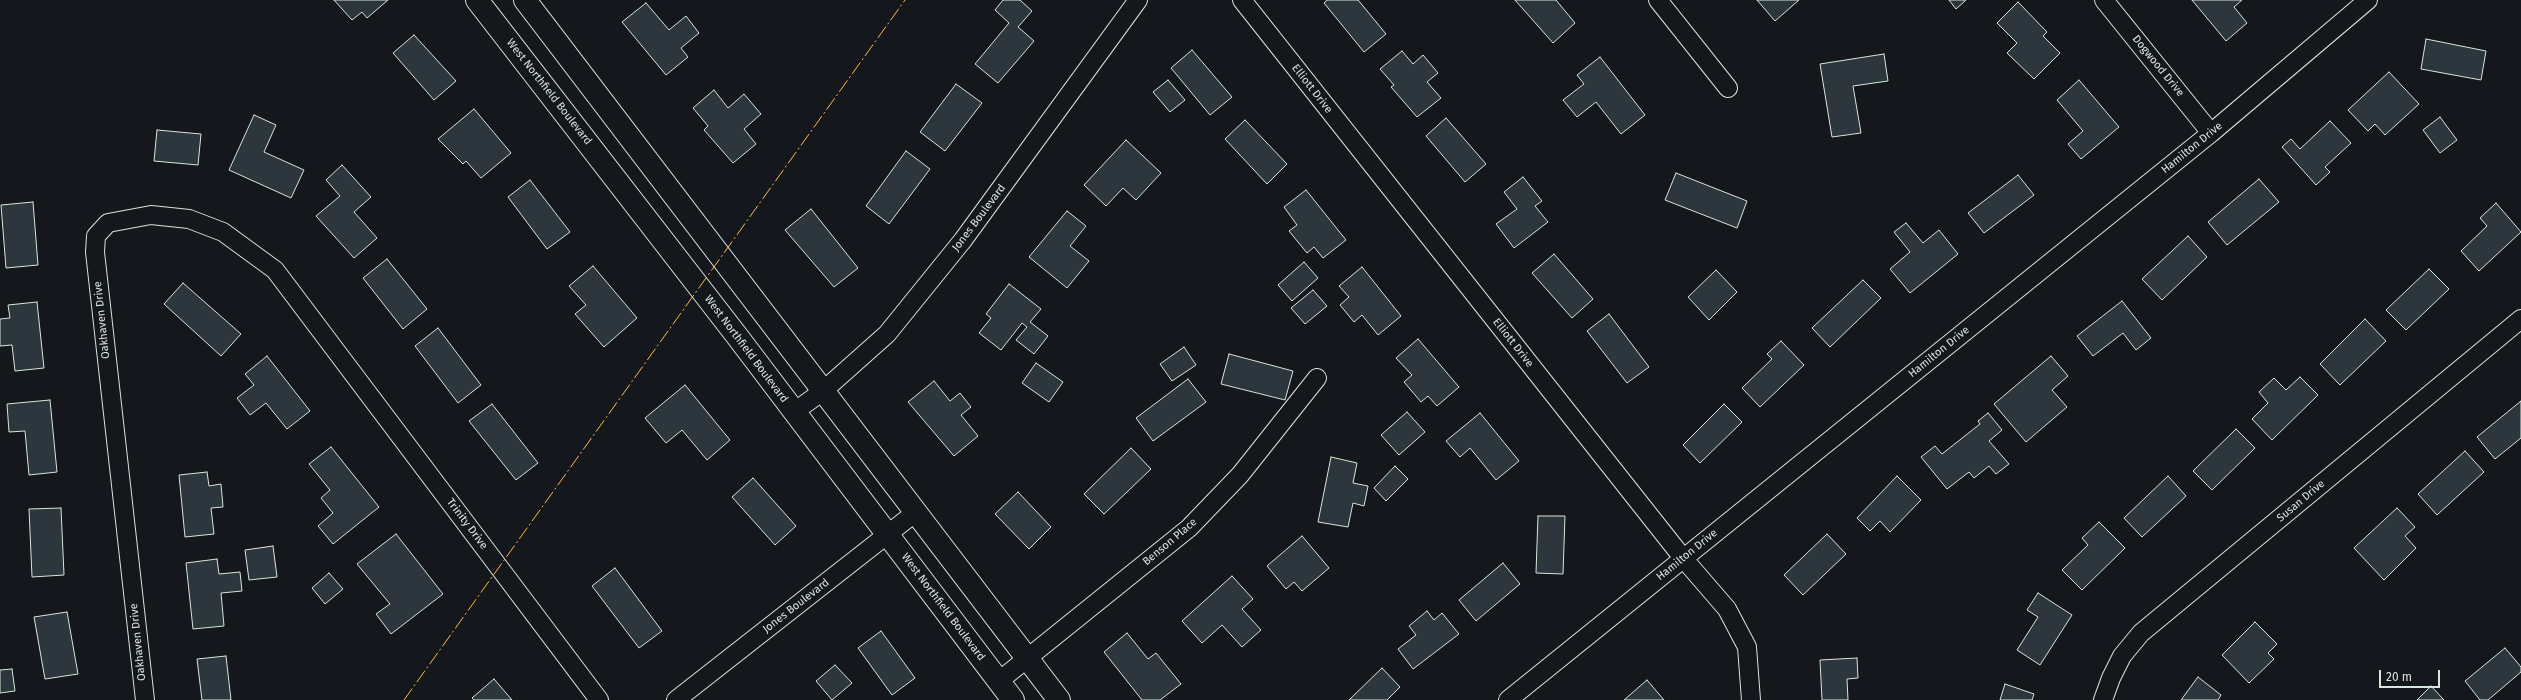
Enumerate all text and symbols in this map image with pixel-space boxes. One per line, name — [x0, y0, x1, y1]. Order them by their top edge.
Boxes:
street label: Dogwood Drive — [2129, 33, 2187, 99]
street label: West Northfield Boulevard — [503, 36, 595, 148]
street label: Elliott Drive — [1289, 62, 1335, 116]
street label: Hamilton Drive — [2159, 119, 2225, 177]
street label: Jones Boulevard — [949, 182, 1009, 254]
street label: Oakhaven Drive — [91, 281, 113, 359]
street label: West Northfield Boulevard — [701, 293, 791, 405]
street label: Elliott Drive — [1490, 316, 1536, 370]
street label: Hamilton Drive — [1906, 323, 1972, 381]
street label: Susan Drive — [2274, 477, 2328, 525]
street label: Trinity Drive — [444, 496, 490, 552]
street label: Benson Place — [1140, 516, 1200, 568]
street label: Hamilton Drive — [1654, 526, 1720, 584]
street label: West Northfield Boulevard — [898, 551, 988, 663]
street label: Jones Boulevard — [760, 576, 832, 636]
street label: Oakhaven Drive — [127, 603, 149, 681]
scale bar — [2381, 662, 2442, 688]
text: 20 m — [2386, 670, 2412, 684]

